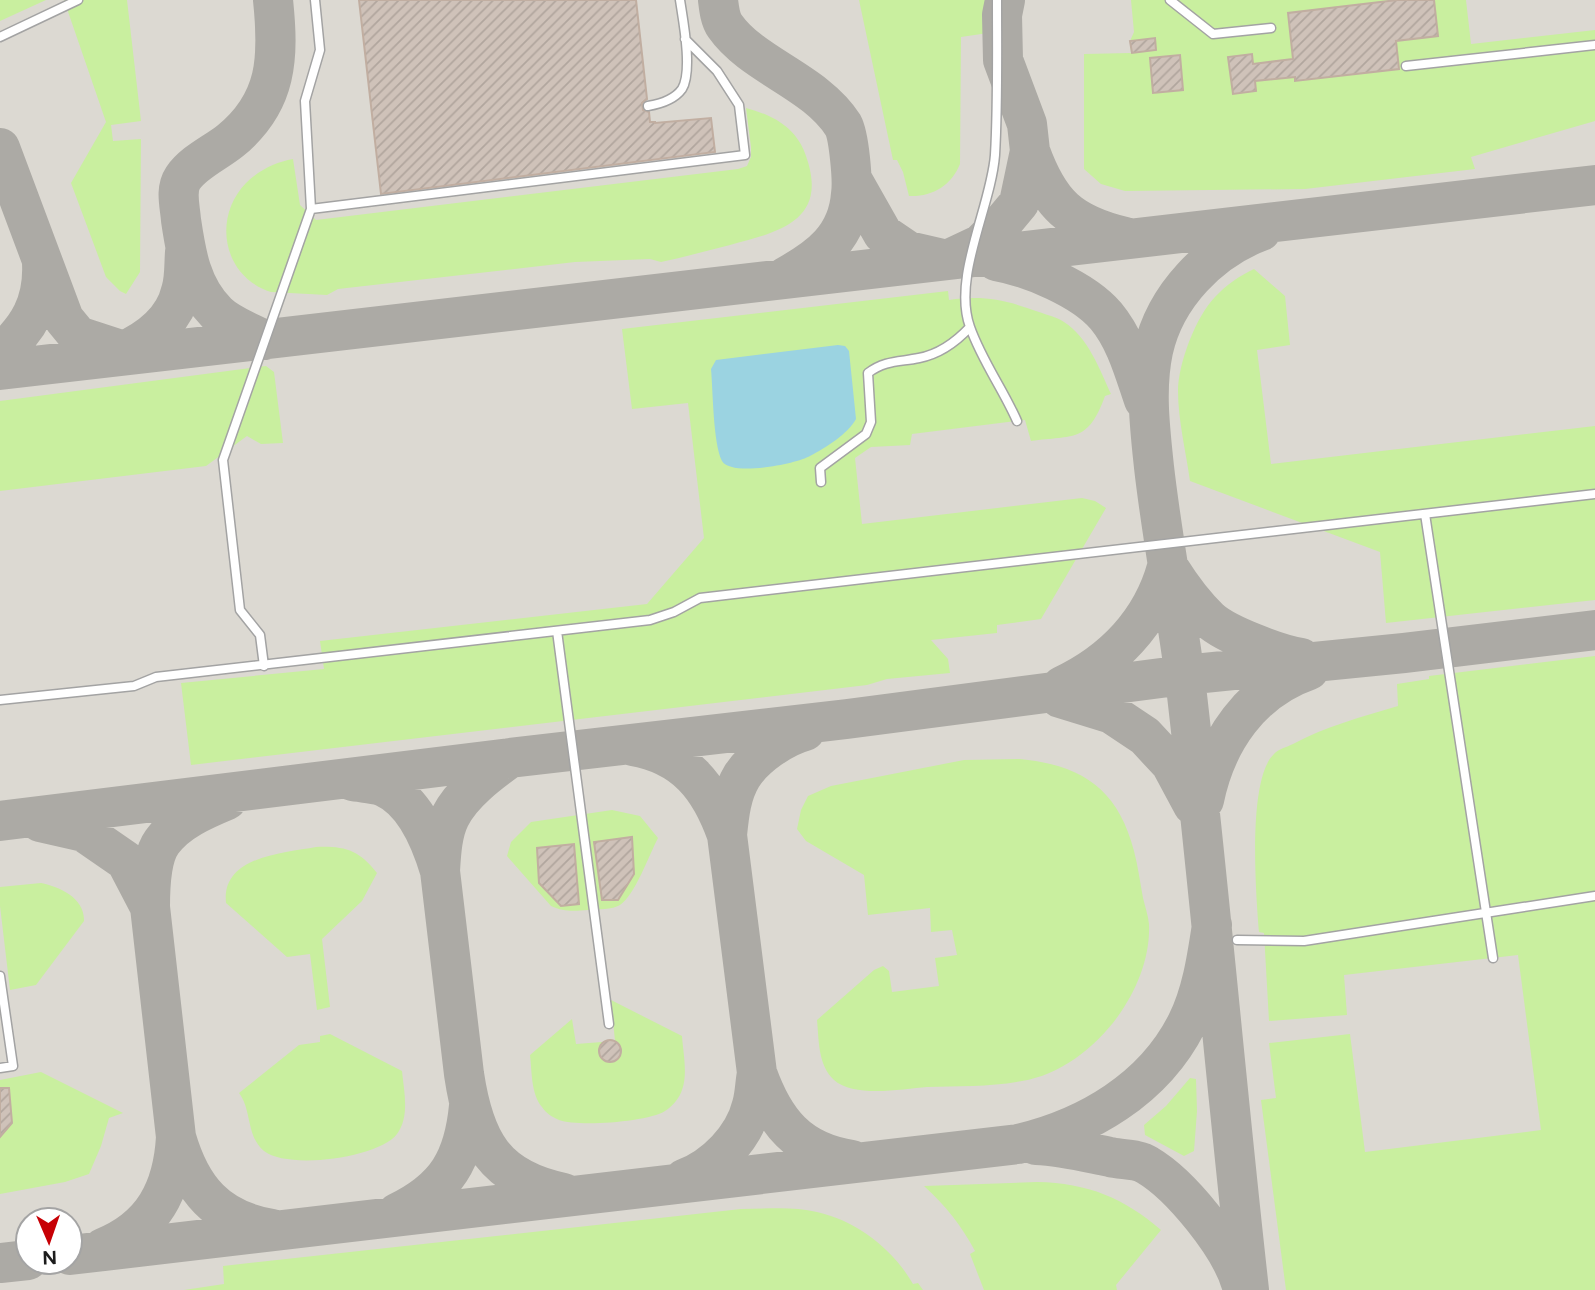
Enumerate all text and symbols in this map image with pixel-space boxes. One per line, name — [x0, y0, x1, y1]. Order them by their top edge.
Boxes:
north arrow — [14, 1206, 84, 1276]
text: N — [42, 1246, 57, 1269]

